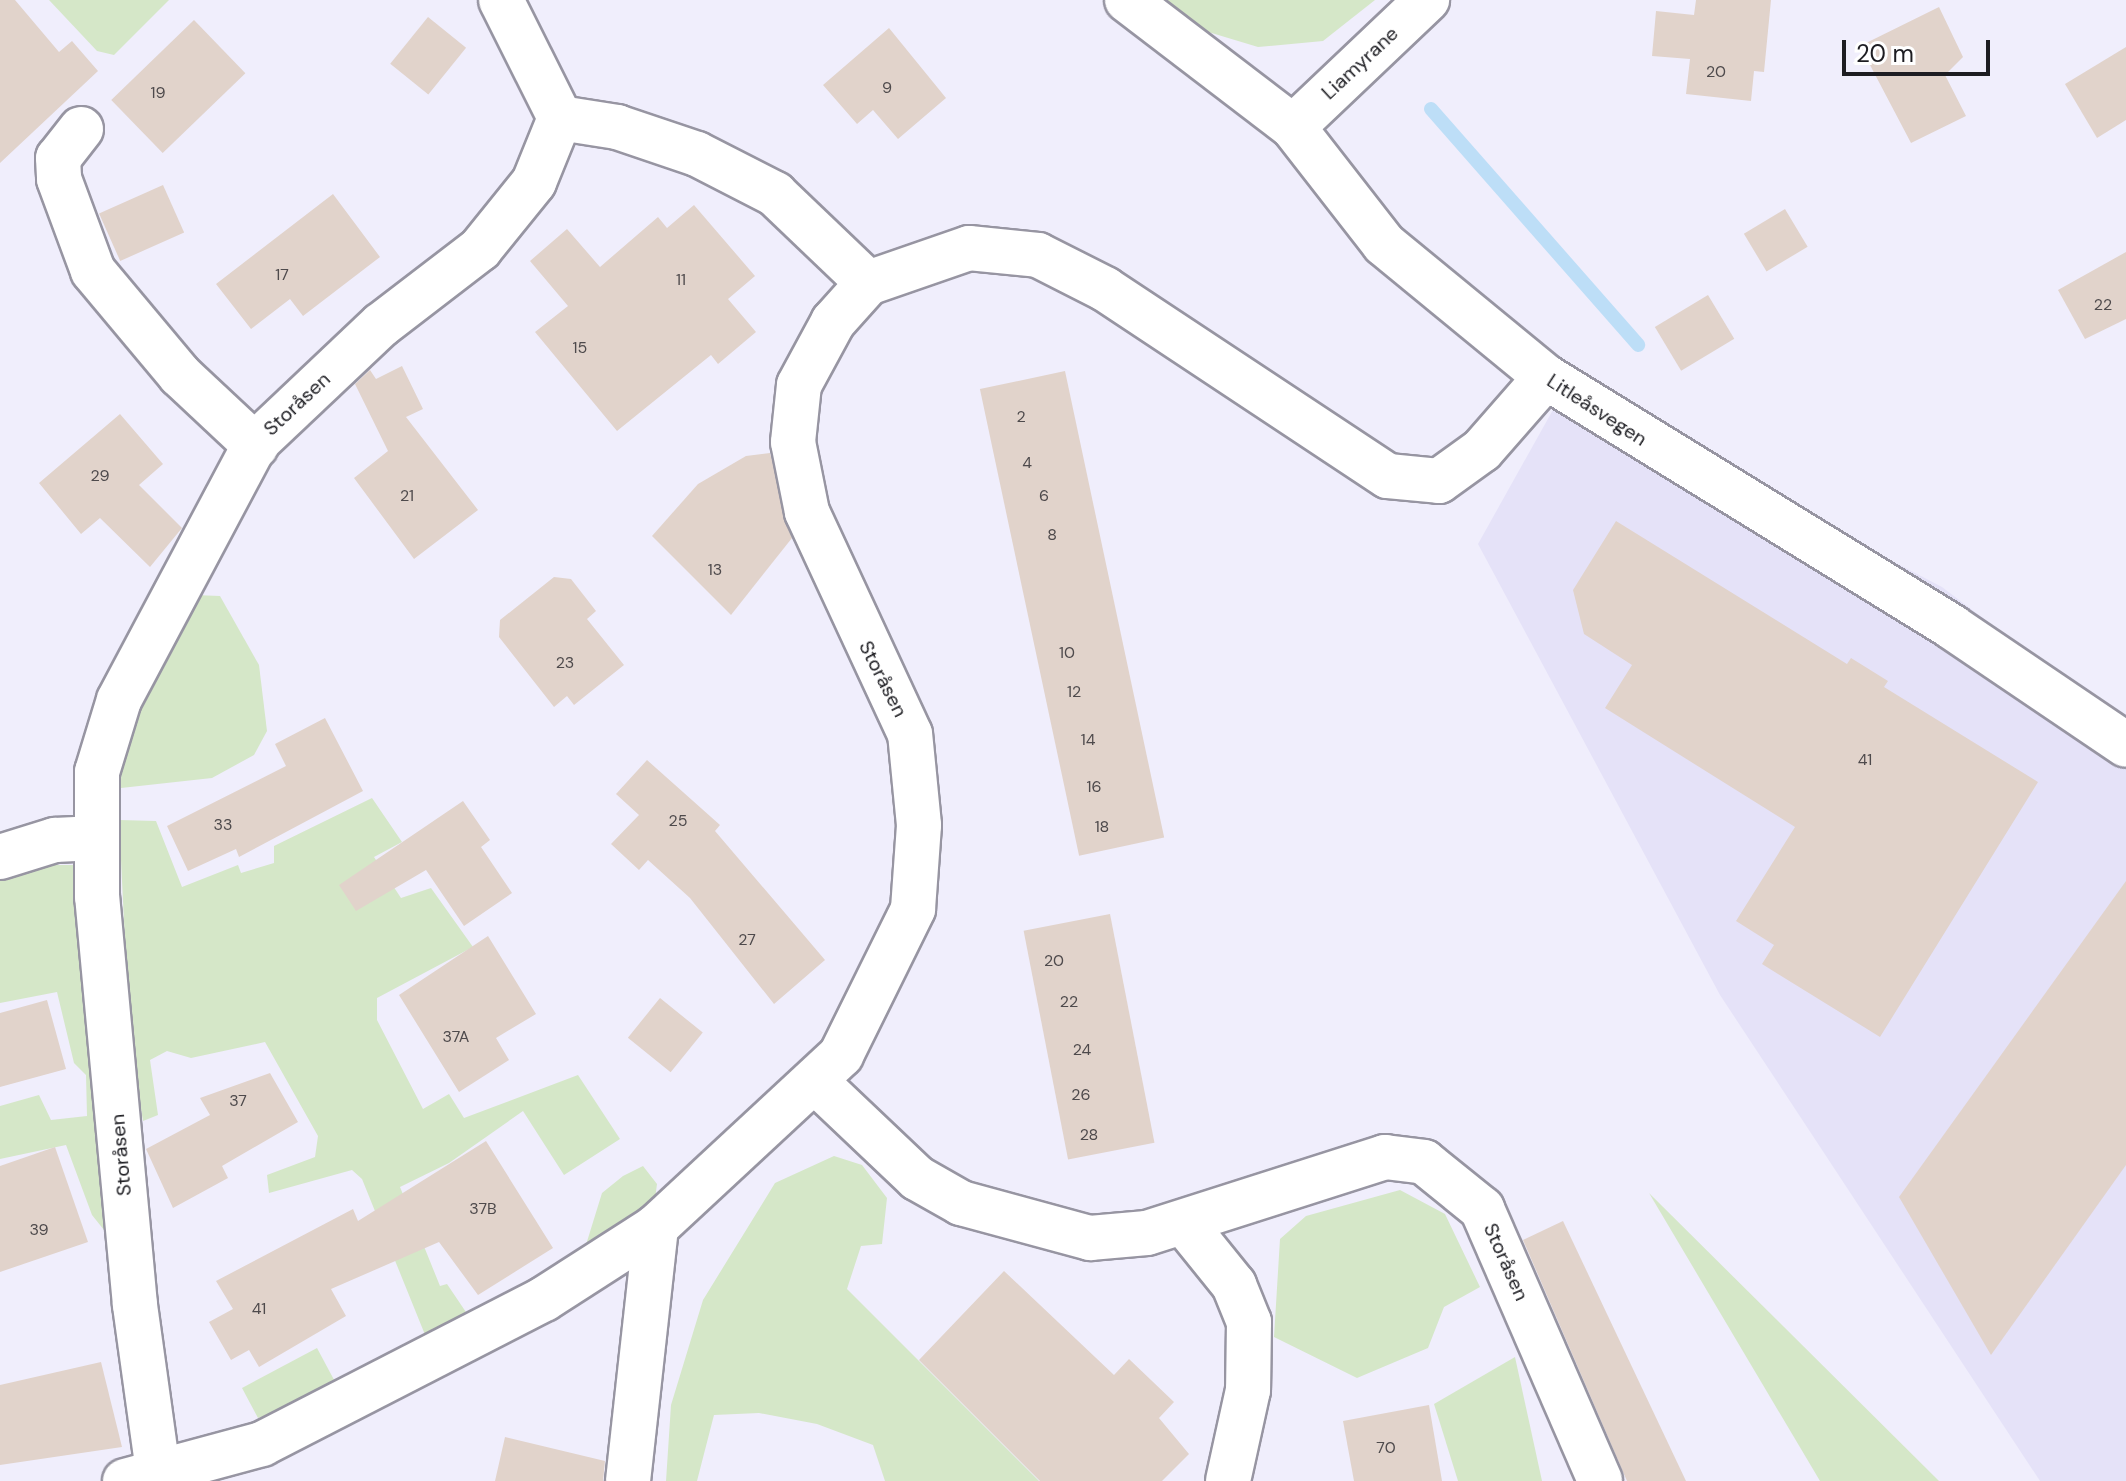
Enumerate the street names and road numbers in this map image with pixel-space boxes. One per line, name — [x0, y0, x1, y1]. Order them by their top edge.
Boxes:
street label: Liamyrane — [1317, 21, 1403, 105]
street label: Storåsen — [259, 367, 335, 441]
street label: Litleåsvegen — [1543, 369, 1651, 451]
street label: Storåsen — [854, 637, 912, 721]
street label: Storåsen — [105, 1113, 137, 1197]
street label: Storåsen — [1478, 1220, 1534, 1304]

